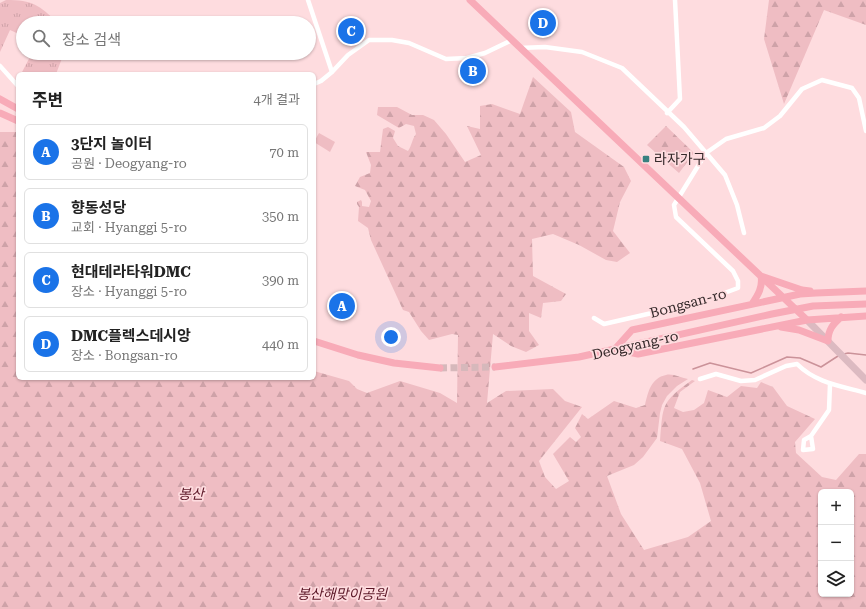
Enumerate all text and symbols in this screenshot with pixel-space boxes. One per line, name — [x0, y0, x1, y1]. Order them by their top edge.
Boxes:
pin: D — [530, 8, 556, 38]
search box — [16, 16, 316, 60]
pin: C — [338, 16, 364, 46]
icon: search — [30, 27, 52, 49]
text: 장소 검색 — [62, 31, 121, 49]
pin: B — [460, 56, 486, 86]
text: 주변 — [32, 90, 63, 110]
text: 4개 결과 — [254, 92, 300, 107]
text: 3단지 놀이터 — [71, 135, 152, 153]
text: A — [41, 145, 51, 160]
text: 70 m — [269, 145, 299, 160]
place label: 라자가구 — [654, 151, 706, 167]
marker: 라자가구 — [641, 154, 651, 164]
text: 공원 · Deogyang-ro — [71, 156, 187, 171]
text: 향동성당 — [71, 199, 126, 217]
text: B — [41, 209, 51, 224]
text: 350 m — [262, 209, 299, 224]
text: 교회 · Hyanggi 5-ro — [71, 220, 187, 235]
text: 현대테라타워DMC — [71, 263, 191, 281]
text: C — [41, 273, 51, 288]
text: 390 m — [262, 273, 299, 288]
text: 장소 · Hyanggi 5-ro — [71, 284, 187, 299]
street label: Bongsan-ro — [648, 285, 728, 321]
pin: A — [329, 291, 355, 321]
text: DMC플렉스데시앙 — [71, 327, 191, 345]
your location — [381, 327, 401, 347]
street label: Deogyang-ro — [590, 327, 680, 363]
text: D — [41, 337, 51, 352]
text: 440 m — [262, 337, 299, 352]
text: 장소 · Bongsan-ro — [71, 348, 178, 363]
park label: 봉산 — [178, 486, 206, 502]
map controls — [818, 489, 854, 597]
button: + — [818, 489, 854, 525]
button: − — [818, 525, 854, 561]
button: layers — [818, 561, 854, 597]
park label: 봉산해맞이공원 — [297, 586, 388, 602]

